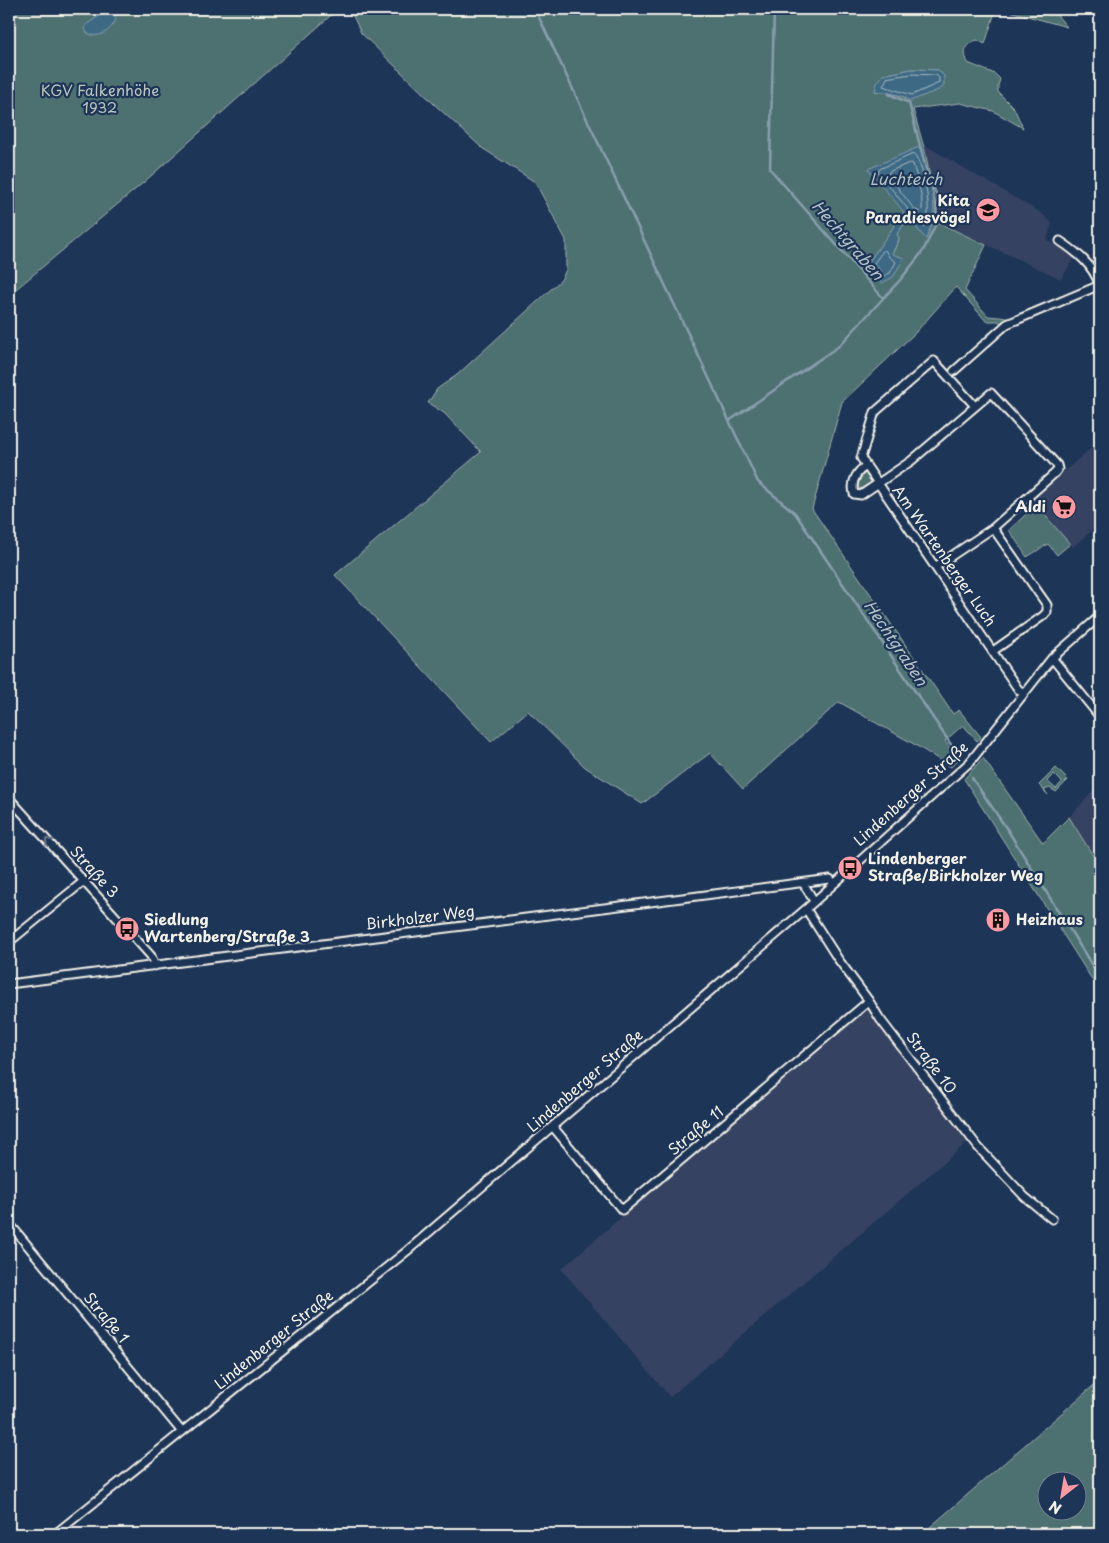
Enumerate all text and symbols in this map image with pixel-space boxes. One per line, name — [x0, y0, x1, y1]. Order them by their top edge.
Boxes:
park label: KGV Falkenhöhe 1932 — [41, 78, 159, 118]
water label: Luchteich — [870, 166, 943, 190]
place label: Kita Paradiesvögel — [865, 188, 971, 228]
water label: Hechtgraben — [807, 194, 891, 285]
school or university icon: Kita Paradiesvögel — [975, 197, 1001, 223]
street label: Am Wartenberger Luch — [888, 480, 1003, 631]
place label: Aldi — [1015, 494, 1046, 517]
supermarket icon: Aldi — [1051, 494, 1077, 520]
water label: Hechtgraben — [859, 595, 935, 691]
street label: Lindenberger Straße — [848, 735, 972, 851]
one-way arrow — [44, 838, 53, 847]
street label: Straße 3 — [65, 840, 125, 902]
place label: Lindenberger Straße/Birkholzer Weg — [868, 846, 1043, 886]
bus stop icon: Lindenberger Straße/Birkholzer Weg — [837, 855, 863, 881]
street label: Birkholzer Weg — [364, 898, 476, 935]
place label: Siedlung Wartenberg/Straße 3 — [144, 907, 310, 947]
building icon: Heizhaus — [985, 907, 1011, 933]
place label: Heizhaus — [1016, 907, 1083, 930]
bus stop icon: Siedlung Wartenberg/Straße 3 — [114, 916, 140, 942]
street label: Lindenberger Straße — [521, 1023, 647, 1137]
street label: Straße 10 — [901, 1026, 963, 1098]
street label: Straße 11 — [662, 1100, 728, 1160]
street label: Lindenberger Straße — [209, 1284, 337, 1394]
street label: Straße 1 — [79, 1287, 135, 1348]
north arrow — [1036, 1470, 1086, 1520]
text: N — [1045, 1496, 1065, 1519]

